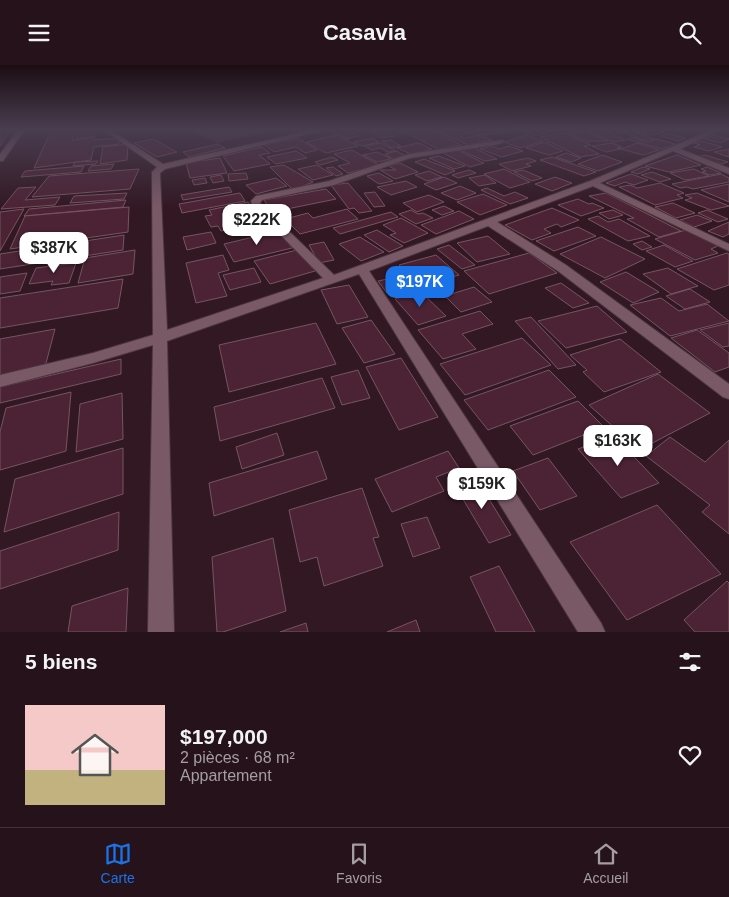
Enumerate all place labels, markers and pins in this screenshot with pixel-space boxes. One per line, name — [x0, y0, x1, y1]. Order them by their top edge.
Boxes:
pin: $222K — [222, 203, 292, 246]
pin: $387K — [19, 231, 89, 274]
pin: $197K — [385, 265, 455, 308]
pin: $163K — [583, 425, 653, 467]
pin: $159K — [447, 467, 517, 510]

